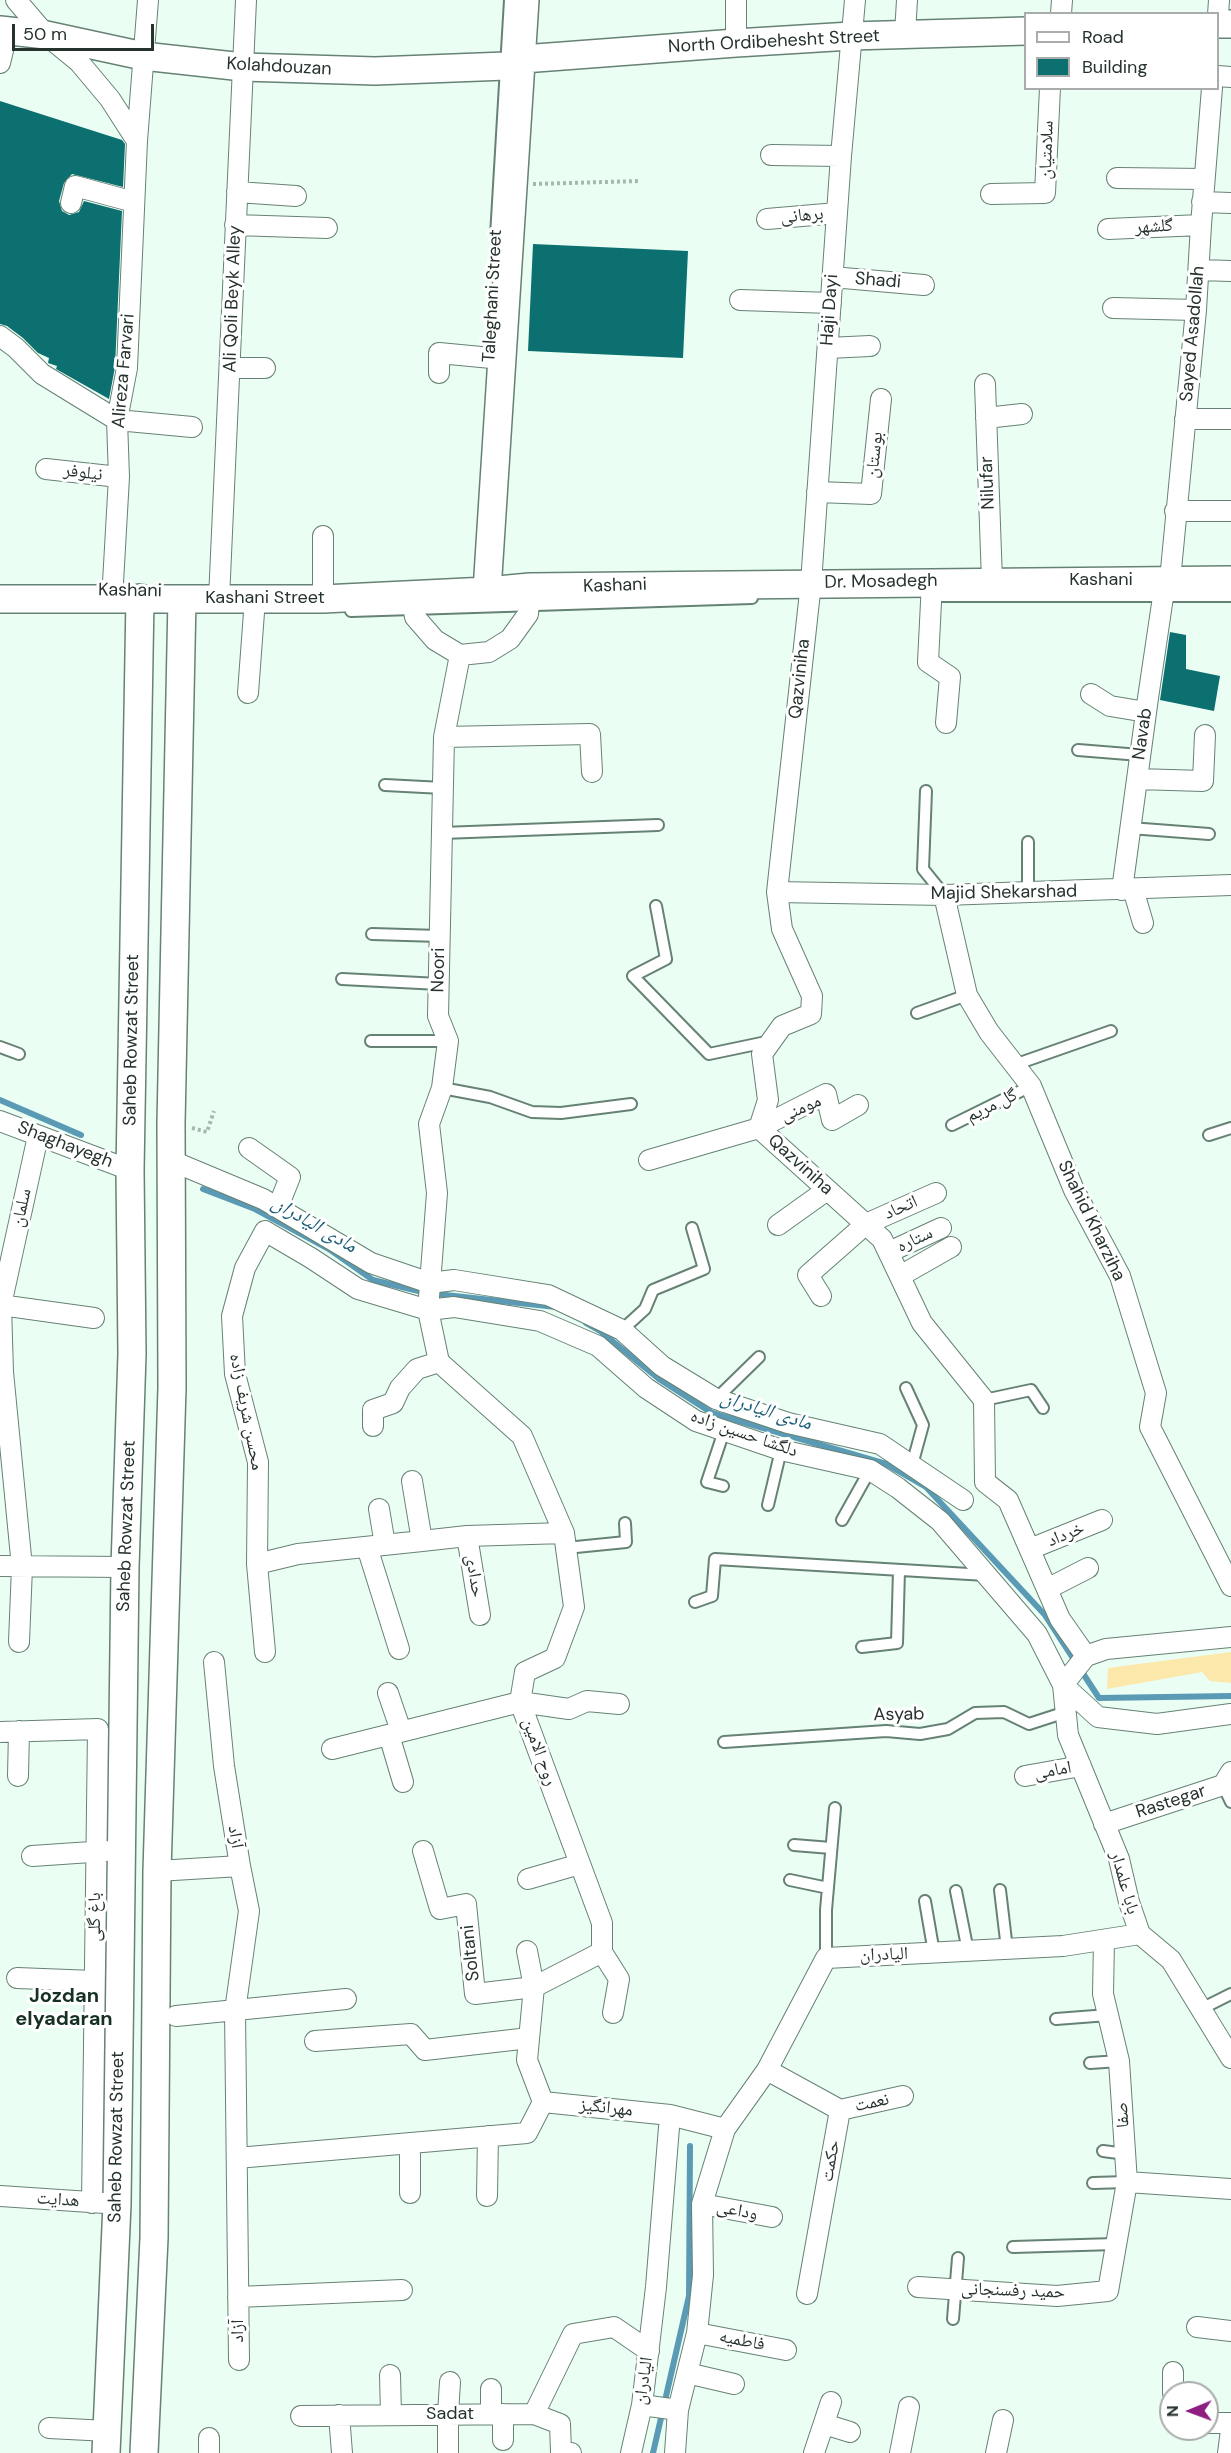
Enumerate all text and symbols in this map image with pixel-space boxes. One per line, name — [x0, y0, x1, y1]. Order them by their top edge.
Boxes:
scale bar — [15, 12, 158, 50]
legend — [1024, 12, 1219, 90]
text: 50 m — [23, 22, 67, 46]
text: Road — [1082, 25, 1124, 49]
street label: North Ordibehesht Street — [668, 26, 880, 58]
street label: Kolahdouzan — [226, 53, 332, 81]
text: Building — [1082, 55, 1147, 79]
street label: سلامتیان — [1035, 120, 1059, 180]
street label: برهانی — [780, 203, 824, 229]
street label: گلشهر — [1134, 215, 1174, 239]
street label: Ali Qoli Beyk Alley — [220, 225, 246, 373]
street label: Taleghani Street — [479, 229, 507, 363]
street label: Sayed Asadollah — [1176, 265, 1210, 403]
street label: Shadi — [854, 268, 902, 294]
street label: Haji Dayi — [817, 273, 843, 347]
street label: Alireza Farvari — [108, 313, 140, 429]
street label: بوستان — [862, 431, 888, 479]
street label: Nilufar — [976, 456, 1000, 510]
street label: نیلوفر — [62, 460, 104, 486]
street label: Kashani — [1069, 569, 1133, 591]
street label: Dr. Mosadegh — [824, 570, 938, 594]
street label: Kashani — [583, 574, 647, 598]
street label: Kashani — [98, 580, 162, 602]
street label: Kashani Street — [205, 587, 325, 609]
street label: Qazviniha — [785, 638, 815, 720]
street label: Navab — [1129, 707, 1157, 761]
street label: Majid Shekarshad — [931, 881, 1077, 905]
street label: Noori — [428, 947, 450, 993]
street label: Saheb Rowzat Street — [120, 954, 144, 1126]
street label: گل مریم — [963, 1084, 1021, 1128]
street label: مومنی — [777, 1090, 825, 1128]
street label: Shaghayegh — [14, 1117, 116, 1173]
street label: Qazviniha — [763, 1130, 837, 1200]
street label: Shahid Kharziha — [1053, 1157, 1129, 1285]
street label: سلمان — [7, 1187, 37, 1229]
water label: مادی الیادران — [267, 1191, 361, 1259]
street label: اتحاد — [881, 1191, 921, 1225]
street label: ستاره — [894, 1222, 936, 1258]
street label: محسن شریف زاده — [224, 1352, 268, 1472]
water label: مادی الیادران — [717, 1386, 815, 1436]
street label: دلگشا حسین زاده — [688, 1406, 800, 1462]
street label: Saheb Rowzat Street — [113, 1440, 141, 1612]
street label: خرداد — [1044, 1518, 1088, 1552]
street label: حدادی — [460, 1553, 488, 1599]
street label: Asyab — [873, 1704, 925, 1726]
street label: روح الامین — [517, 1715, 561, 1789]
street label: امامی — [1033, 1757, 1073, 1785]
street label: Rastegar — [1133, 1781, 1209, 1823]
street label: آزاد — [223, 1824, 247, 1850]
street label: بابا علمدار — [1105, 1849, 1143, 1917]
street label: باغ گلی — [84, 1892, 106, 1942]
street label: Soltani — [457, 1924, 485, 1982]
street label: الیادران — [859, 1943, 909, 1967]
district label: Jozdan elyadaran — [15, 1985, 113, 2032]
street label: Saheb Rowzat Street — [105, 2051, 129, 2223]
street label: نعمت — [853, 2089, 891, 2117]
street label: مهرانگیز — [578, 2094, 634, 2122]
street label: صفا — [1111, 2101, 1135, 2129]
street label: حکمت — [817, 2139, 845, 2183]
street label: هدایت — [36, 2188, 80, 2212]
street label: وداعی — [715, 2196, 759, 2226]
street label: حمید رفسنجانی — [961, 2278, 1065, 2304]
street label: آزاد — [227, 2320, 249, 2342]
street label: فاطمیه — [717, 2326, 767, 2356]
street label: الیادران — [630, 2356, 658, 2406]
north arrow — [1159, 2381, 1219, 2441]
street label: Sadat — [426, 2403, 474, 2425]
text: N — [1162, 2405, 1183, 2417]

